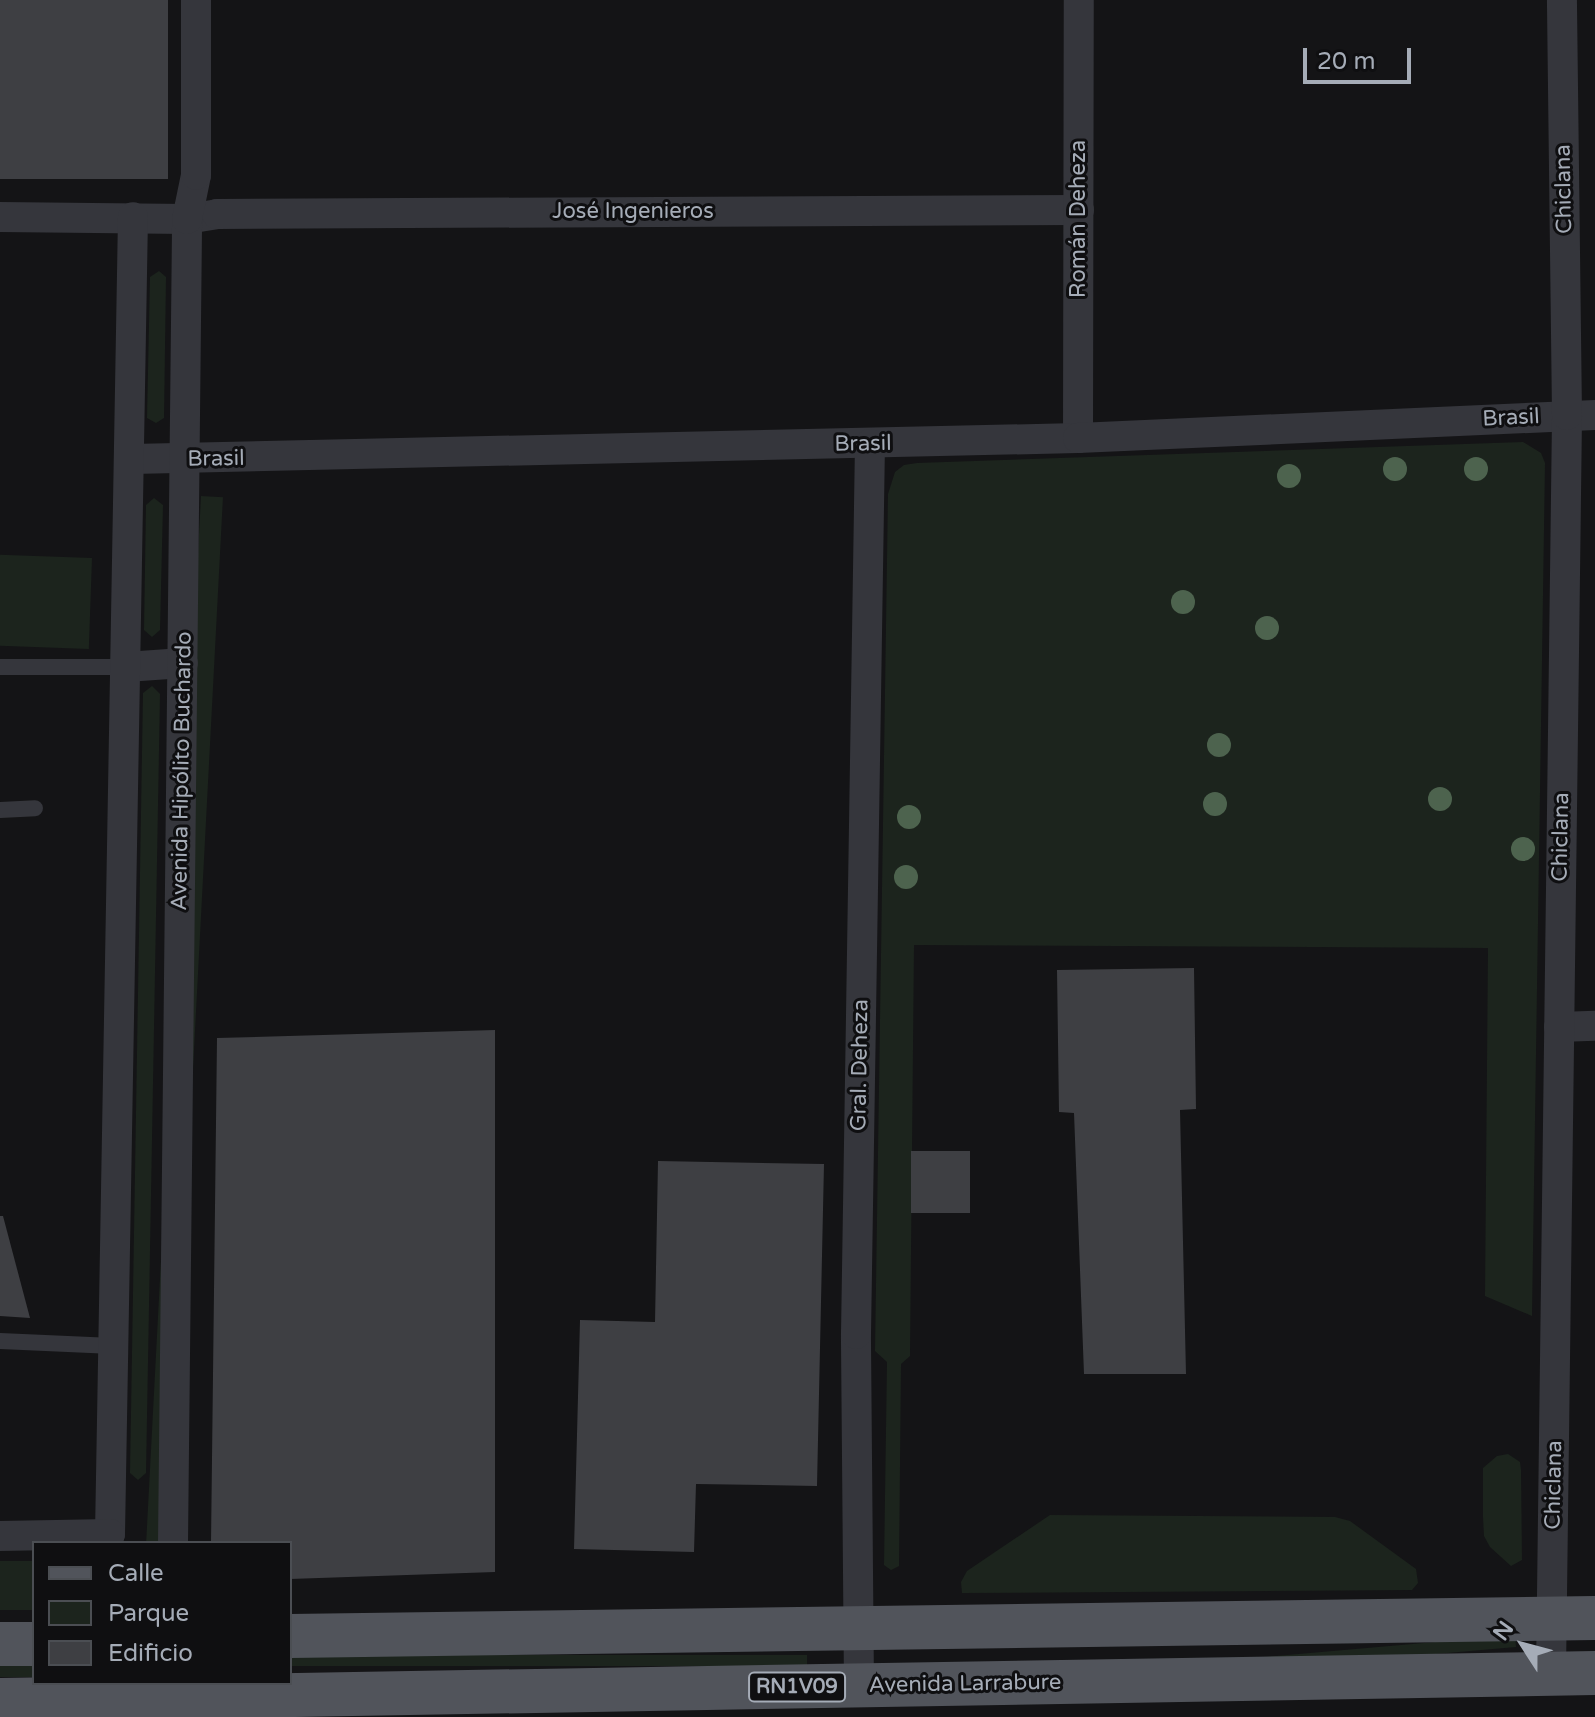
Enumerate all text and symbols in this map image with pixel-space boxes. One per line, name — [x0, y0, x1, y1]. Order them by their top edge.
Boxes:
scale bar — [1307, 32, 1415, 82]
text: 20 m — [1317, 47, 1375, 76]
street label: Román Deheza — [1066, 140, 1092, 298]
street label: Chiclana — [1550, 144, 1578, 234]
street label: José Ingenieros — [552, 199, 714, 225]
street label: Brasil — [1482, 403, 1540, 433]
street label: Brasil — [834, 430, 892, 458]
street label: Brasil — [187, 445, 245, 473]
street label: Avenida Hipólito Buchardo — [166, 631, 198, 911]
street label: Chiclana — [1547, 792, 1575, 882]
street label: Gral. Deheza — [846, 999, 874, 1131]
street label: Chiclana — [1540, 1440, 1568, 1530]
legend — [32, 1541, 292, 1685]
text: Calle — [108, 1559, 164, 1588]
text: Parque — [108, 1599, 189, 1628]
north arrow — [1483, 1605, 1563, 1685]
text: N — [1488, 1616, 1519, 1646]
text: Edificio — [108, 1639, 193, 1668]
street label: Avenida Larrabure — [869, 1669, 1061, 1699]
road number: RN1V09 — [747, 1671, 847, 1703]

